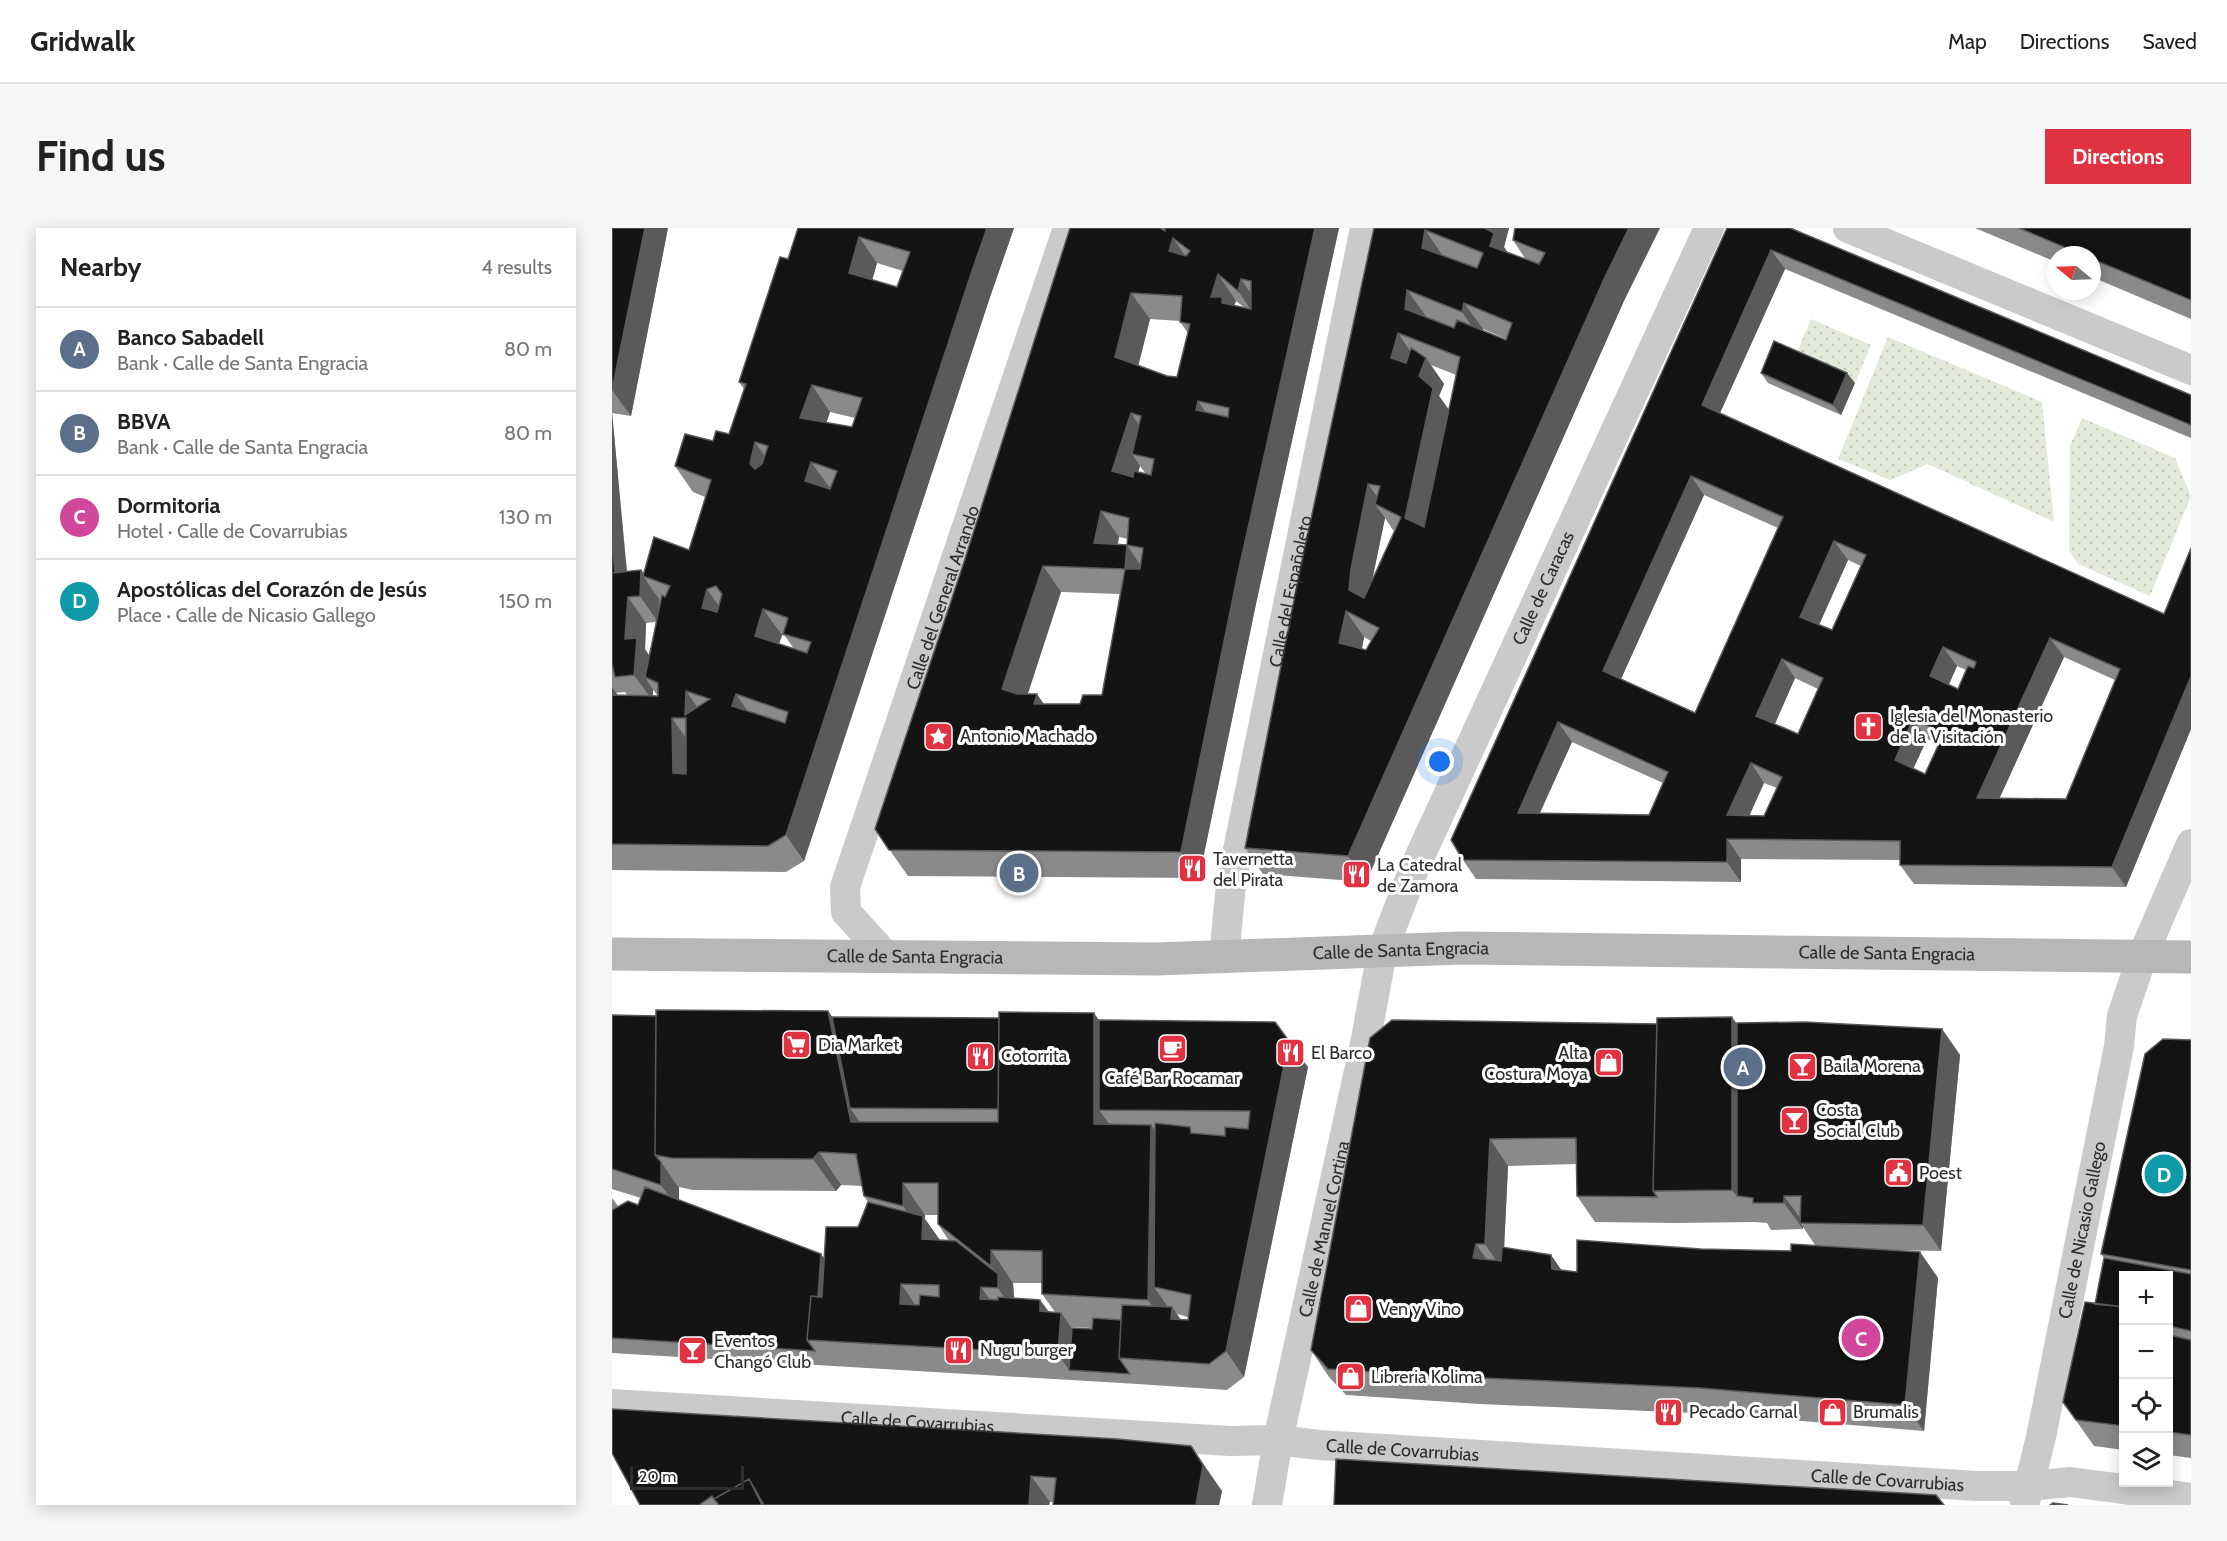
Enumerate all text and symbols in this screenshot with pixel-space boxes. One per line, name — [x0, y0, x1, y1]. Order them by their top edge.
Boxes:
text: Gridwalk — [30, 24, 135, 58]
text: Map — [1948, 29, 1987, 54]
text: Directions — [2020, 29, 2109, 54]
text: Saved — [2142, 29, 2197, 54]
button: Directions — [2045, 129, 2191, 184]
text: Find us — [36, 130, 165, 182]
north arrow — [2047, 246, 2101, 300]
text: Nearby — [60, 251, 141, 283]
text: 4 results — [481, 255, 552, 279]
text: Banco Sabadell — [117, 324, 264, 351]
text: A — [73, 337, 86, 361]
text: 80 m — [504, 337, 552, 361]
text: Bank · Calle de Santa Engracia — [117, 351, 368, 375]
text: BBVA — [117, 408, 171, 435]
text: B — [73, 421, 86, 445]
text: 80 m — [504, 421, 552, 445]
text: Bank · Calle de Santa Engracia — [117, 435, 368, 459]
text: Dormitoria — [117, 492, 221, 519]
street label: Calle del General Arrando — [902, 503, 984, 693]
text: C — [73, 505, 86, 529]
text: 130 m — [499, 505, 552, 529]
street label: Calle del Españoleto — [1265, 514, 1317, 669]
text: Hotel · Calle de Covarrubias — [117, 519, 347, 543]
street label: Calle de Caracas — [1508, 528, 1579, 649]
text: Apostólicas del Corazón de Jesús — [117, 576, 427, 603]
text: D — [72, 589, 87, 613]
text: 150 m — [499, 589, 552, 613]
text: Place · Calle de Nicasio Gallego — [117, 603, 376, 627]
place label: Iglesia del Monasterio de la Visitación — [1890, 705, 2053, 748]
church icon: Iglesia del Monasterio de la Visitación — [1853, 710, 1885, 742]
place icon: Antonio Machado — [923, 720, 955, 752]
place label: Antonio Machado — [960, 725, 1094, 747]
your location — [1425, 747, 1454, 776]
place label: Tavernetta del Pirata — [1213, 848, 1294, 891]
pin: B — [1000, 850, 1038, 896]
restaurant icon: Tavernetta del Pirata — [1176, 853, 1208, 885]
place label: La Catedral de Zamora — [1377, 854, 1463, 897]
restaurant icon: La Catedral de Zamora — [1340, 859, 1372, 891]
street label: Calle de Santa Engracia — [1312, 937, 1489, 964]
street label: Calle de Santa Engracia — [1798, 941, 1975, 965]
street label: Calle de Santa Engracia — [827, 945, 1004, 969]
supermarket icon: Dia Market — [781, 1029, 813, 1061]
cafe icon: Café Bar Rocamar — [1156, 1033, 1188, 1065]
place label: Dia Market — [818, 1034, 899, 1056]
restaurant icon: El Barco — [1274, 1037, 1306, 1069]
restaurant icon: Cotorrita — [964, 1040, 996, 1072]
place label: El Barco — [1311, 1042, 1372, 1064]
place label: Alta Costura Moya — [1484, 1042, 1588, 1085]
pin: A — [1724, 1044, 1762, 1090]
place label: Cotorrita — [1001, 1045, 1068, 1067]
shop icon: Alta Costura Moya — [1593, 1047, 1625, 1079]
bar icon: Baila Morena — [1786, 1050, 1818, 1082]
place label: Baila Morena — [1823, 1055, 1921, 1077]
place label: Café Bar Rocamar — [1104, 1067, 1240, 1089]
place label: Costa Social Club — [1816, 1099, 1900, 1142]
bar icon: Costa Social Club — [1779, 1104, 1811, 1136]
street label: Calle de Manuel Cortina — [1294, 1138, 1354, 1319]
street label: Calle de Nicasio Gallego — [2054, 1139, 2111, 1321]
pin: D — [2144, 1152, 2184, 1196]
public building icon: Poest — [1882, 1157, 1914, 1189]
place label: Poest — [1919, 1162, 1962, 1184]
map controls — [2119, 1271, 2173, 1487]
button: + — [2119, 1271, 2173, 1325]
shop icon: Ven y Vino — [1342, 1293, 1374, 1325]
place label: Ven y Vino — [1379, 1298, 1461, 1320]
pin: C — [1842, 1316, 1880, 1360]
button: − — [2119, 1325, 2173, 1379]
place label: Eventos Changó Club — [714, 1330, 811, 1373]
restaurant icon: Nugu burger — [943, 1334, 975, 1366]
bar icon: Eventos Changó Club — [677, 1335, 709, 1367]
place label: Nugu burger — [980, 1339, 1074, 1361]
shop icon: Libreria Kolima — [1334, 1361, 1366, 1393]
place label: Libreria Kolima — [1371, 1366, 1483, 1388]
button: locate — [2119, 1379, 2173, 1433]
restaurant icon: Pecado Carnal — [1652, 1396, 1684, 1428]
shop icon: Brumalis — [1816, 1396, 1848, 1428]
place label: Pecado Carnal — [1689, 1401, 1798, 1423]
place label: Brumalis — [1853, 1401, 1919, 1423]
street label: Calle de Covarrubias — [840, 1407, 995, 1438]
button: layers — [2119, 1433, 2173, 1487]
street label: Calle de Covarrubias — [1325, 1434, 1480, 1466]
scale bar — [630, 1463, 744, 1490]
street label: Calle de Covarrubias — [1810, 1465, 1965, 1496]
text: 20 m — [639, 1467, 676, 1486]

